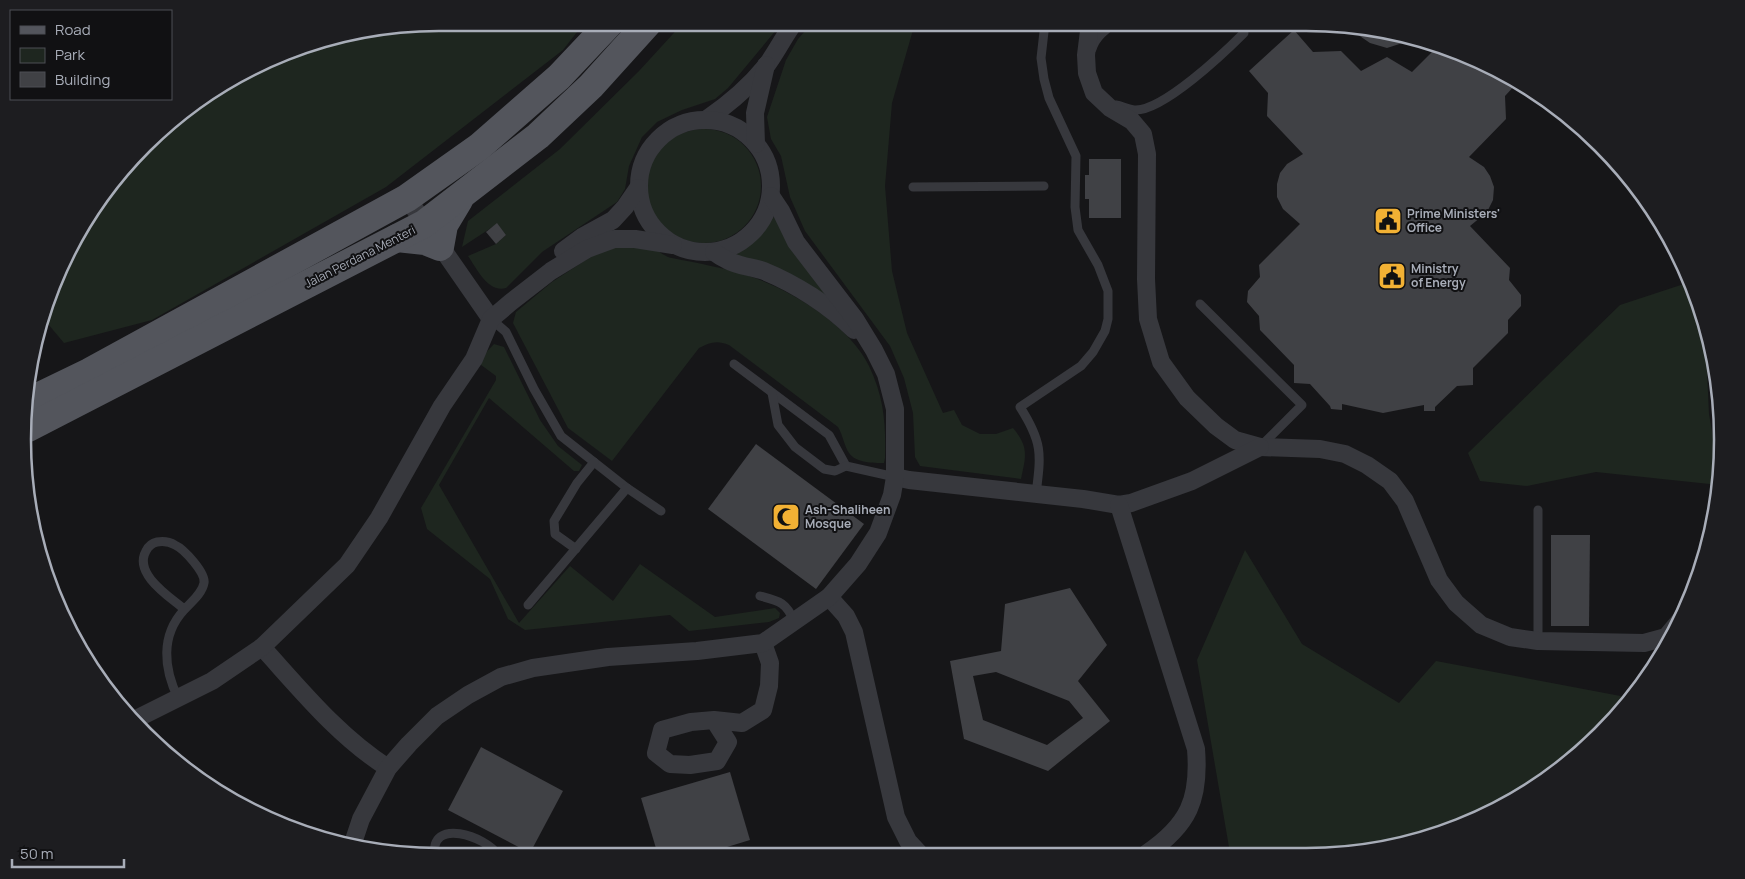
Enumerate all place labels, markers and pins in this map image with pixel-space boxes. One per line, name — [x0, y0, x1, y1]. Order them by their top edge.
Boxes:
place label: Prime Ministers' Office — [1407, 205, 1500, 236]
public building icon: Prime Ministers' Office — [1373, 206, 1403, 236]
place label: Ministry of Energy — [1411, 260, 1466, 291]
public building icon: Ministry of Energy — [1377, 261, 1407, 291]
place label: Ash-Shaliheen Mosque — [805, 501, 890, 532]
mosque icon: Ash-Shaliheen Mosque — [771, 502, 801, 532]

